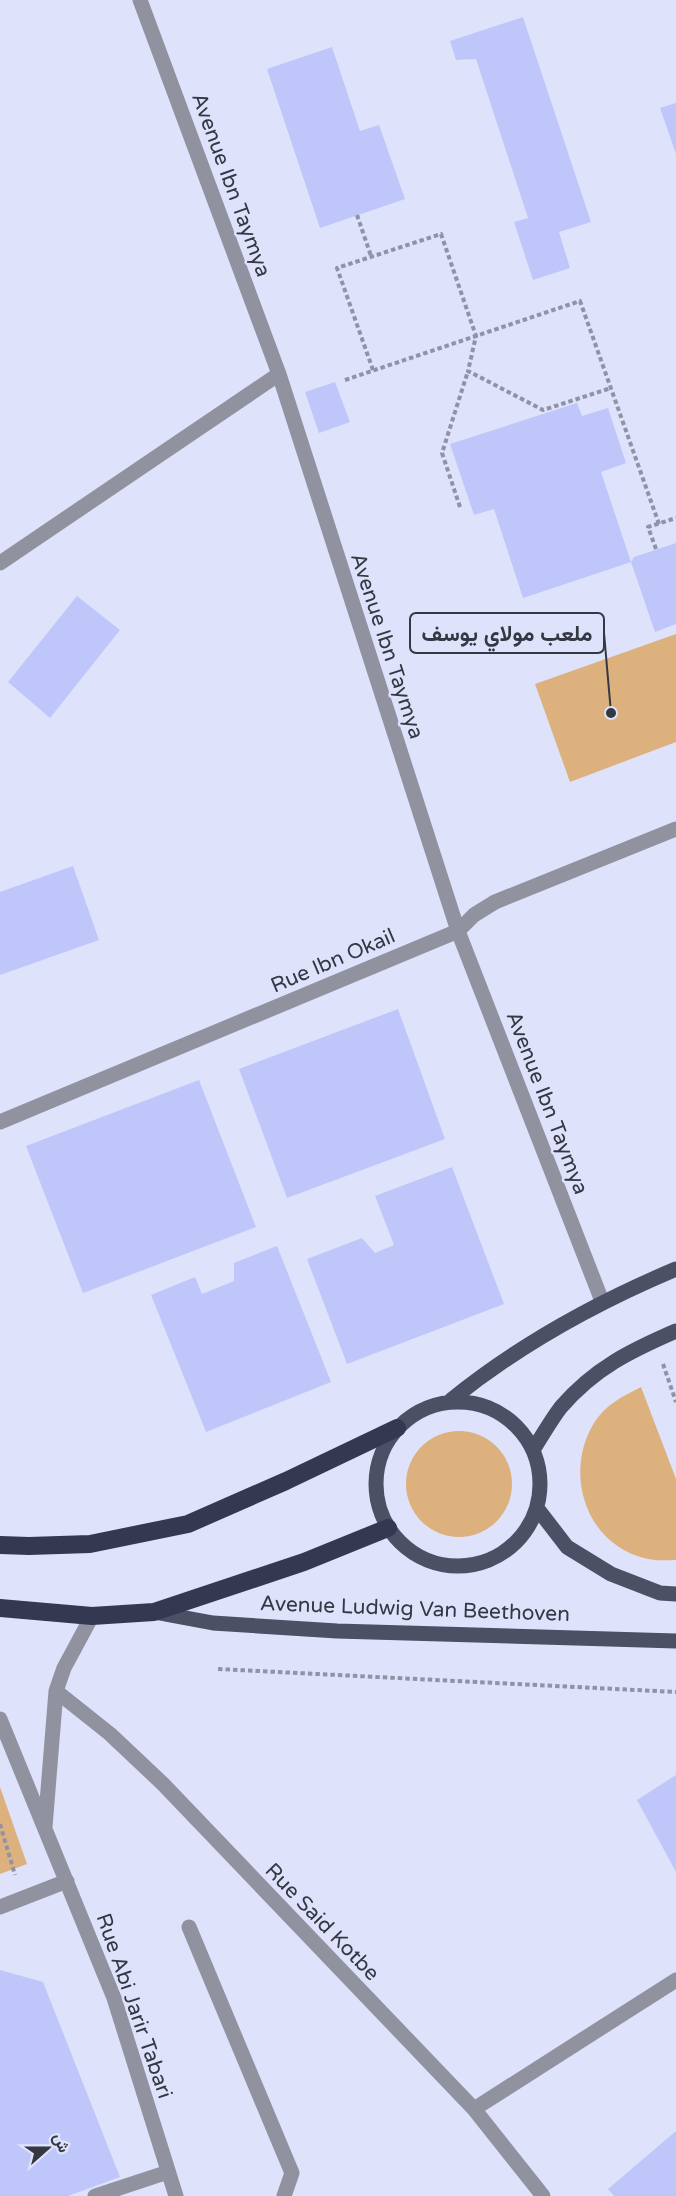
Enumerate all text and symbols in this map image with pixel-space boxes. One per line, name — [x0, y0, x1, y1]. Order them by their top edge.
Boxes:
street label: Avenue Ibn Taymya — [186, 90, 276, 280]
street label: Avenue Ibn Taymya — [345, 550, 429, 742]
callout: ملعب مولاي يوسف — [410, 613, 604, 653]
text: ملعب مولاي يوسف — [422, 621, 592, 652]
street label: Rue Ibn Okail — [267, 924, 399, 998]
street label: Avenue Ibn Taymya — [501, 1008, 593, 1198]
street label: Avenue Ludwig Van Beethoven — [260, 1591, 570, 1627]
street label: Rue Said Kotbe — [260, 1858, 384, 1986]
street label: Rue Abi Jarir Tabari — [91, 1910, 177, 2102]
north arrow — [18, 2118, 78, 2178]
text: ش — [48, 2130, 74, 2156]

